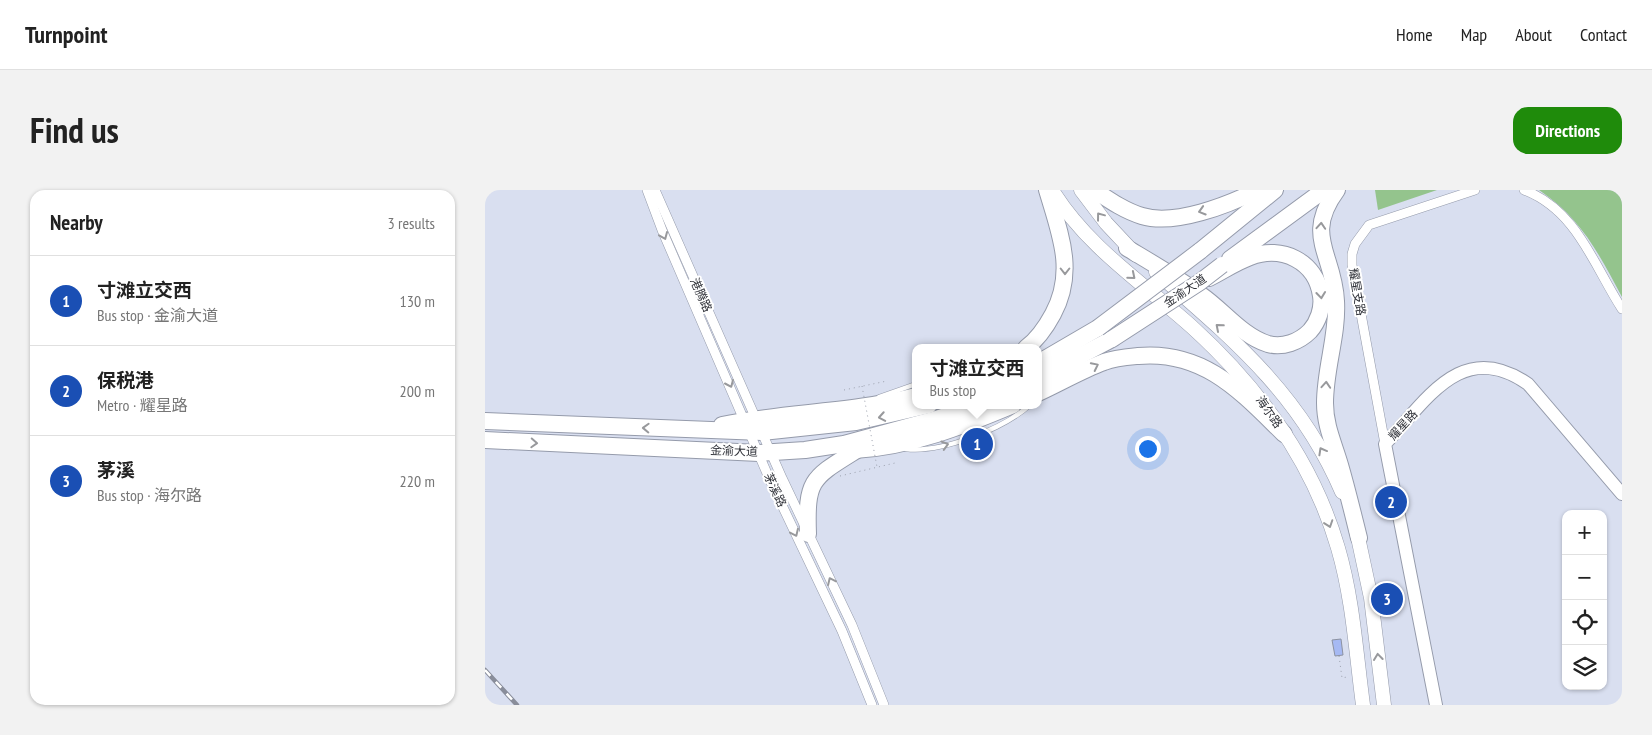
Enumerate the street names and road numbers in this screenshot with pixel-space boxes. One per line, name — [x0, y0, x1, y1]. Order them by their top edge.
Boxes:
street label: 耀星支路 — [1346, 267, 1369, 317]
street label: 金渝大道 — [1161, 271, 1209, 310]
street label: 港腾路 — [687, 275, 716, 314]
street label: 海尔路 — [1253, 393, 1286, 431]
street label: 耀星路 — [1385, 406, 1420, 443]
street label: 金渝大道 — [710, 442, 758, 459]
street label: 茅溪路 — [761, 470, 790, 509]

